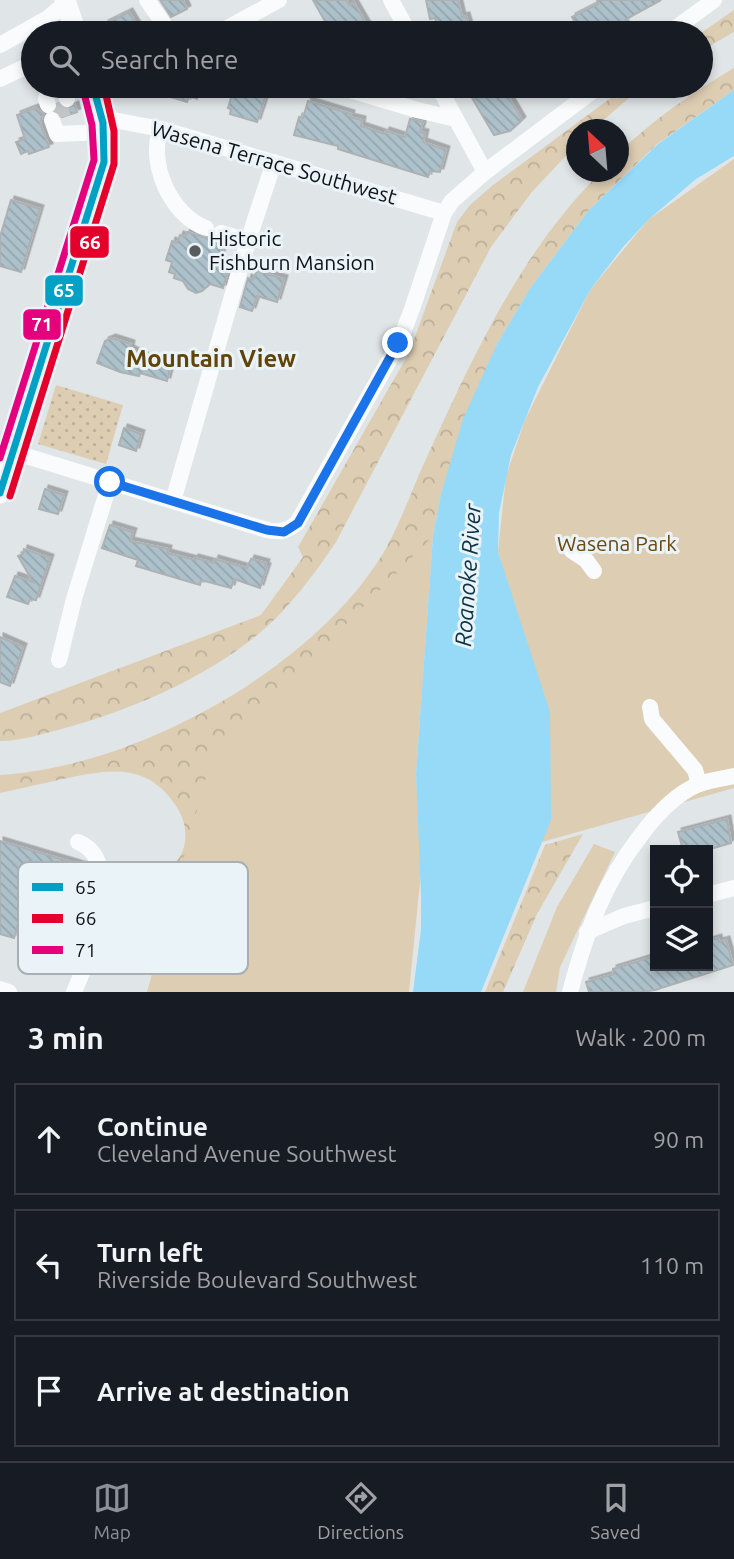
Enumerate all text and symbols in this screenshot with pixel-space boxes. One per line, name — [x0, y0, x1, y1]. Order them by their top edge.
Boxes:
search box — [21, 21, 713, 98]
icon: search — [45, 41, 83, 79]
text: Search here — [101, 45, 238, 74]
street label: Wasena Terrace Southwest — [149, 116, 400, 209]
north arrow — [566, 119, 629, 182]
line badge: 66 — [69, 225, 110, 259]
place label: Historic Fishburn Mansion — [209, 226, 375, 274]
text: 66 — [79, 231, 101, 253]
marker: Historic Fishburn Mansion — [187, 243, 203, 259]
line badge: 65 — [44, 274, 84, 307]
text: 65 — [53, 279, 75, 301]
line badge: 71 — [22, 308, 62, 341]
text: 71 — [31, 313, 53, 335]
route end — [382, 327, 413, 358]
district label: Mountain View — [126, 345, 296, 372]
route start — [94, 466, 125, 497]
water label: Roanoke River — [450, 501, 485, 647]
park label: Wasena Park — [557, 531, 677, 555]
map controls — [650, 845, 713, 971]
button: locate — [650, 845, 713, 908]
legend — [18, 862, 248, 974]
text: 65 — [75, 876, 96, 898]
text: 66 — [75, 907, 96, 929]
button: layers — [650, 908, 713, 971]
text: 71 — [75, 939, 96, 961]
text: 3 min — [28, 1021, 104, 1055]
text: Walk · 200 m — [575, 1025, 706, 1050]
text: Continue — [97, 1112, 208, 1141]
icon: ahead — [30, 1120, 68, 1158]
text: 90 m — [653, 1127, 704, 1152]
text: Cleveland Avenue Southwest — [97, 1141, 397, 1166]
text: Turn left — [97, 1238, 203, 1267]
icon: left — [30, 1246, 68, 1284]
text: 110 m — [640, 1253, 704, 1278]
text: Riverside Boulevard Southwest — [97, 1267, 417, 1292]
icon: arrive — [30, 1372, 68, 1410]
text: Arrive at destination — [97, 1377, 350, 1406]
tab: Map — [93, 1479, 131, 1543]
tab: Directions — [317, 1479, 404, 1543]
tab: Saved — [590, 1479, 641, 1543]

